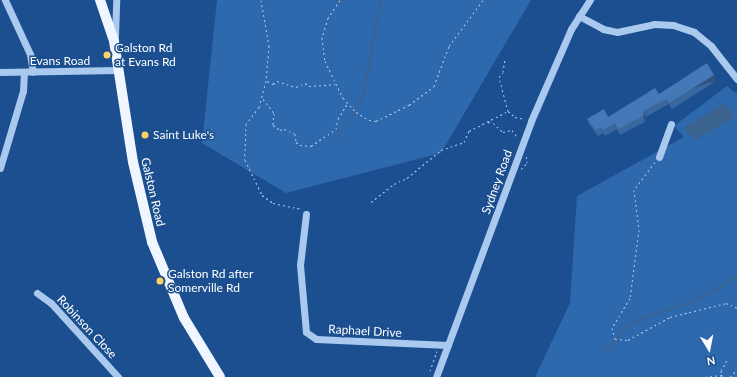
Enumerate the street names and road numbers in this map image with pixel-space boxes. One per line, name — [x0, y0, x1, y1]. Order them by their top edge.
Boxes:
street label: Evans Road — [30, 54, 90, 68]
street label: Sydney Road — [479, 148, 515, 216]
street label: Galston Road — [138, 156, 168, 228]
street label: Robinson Close — [54, 292, 120, 362]
street label: Raphael Drive — [328, 322, 402, 340]

